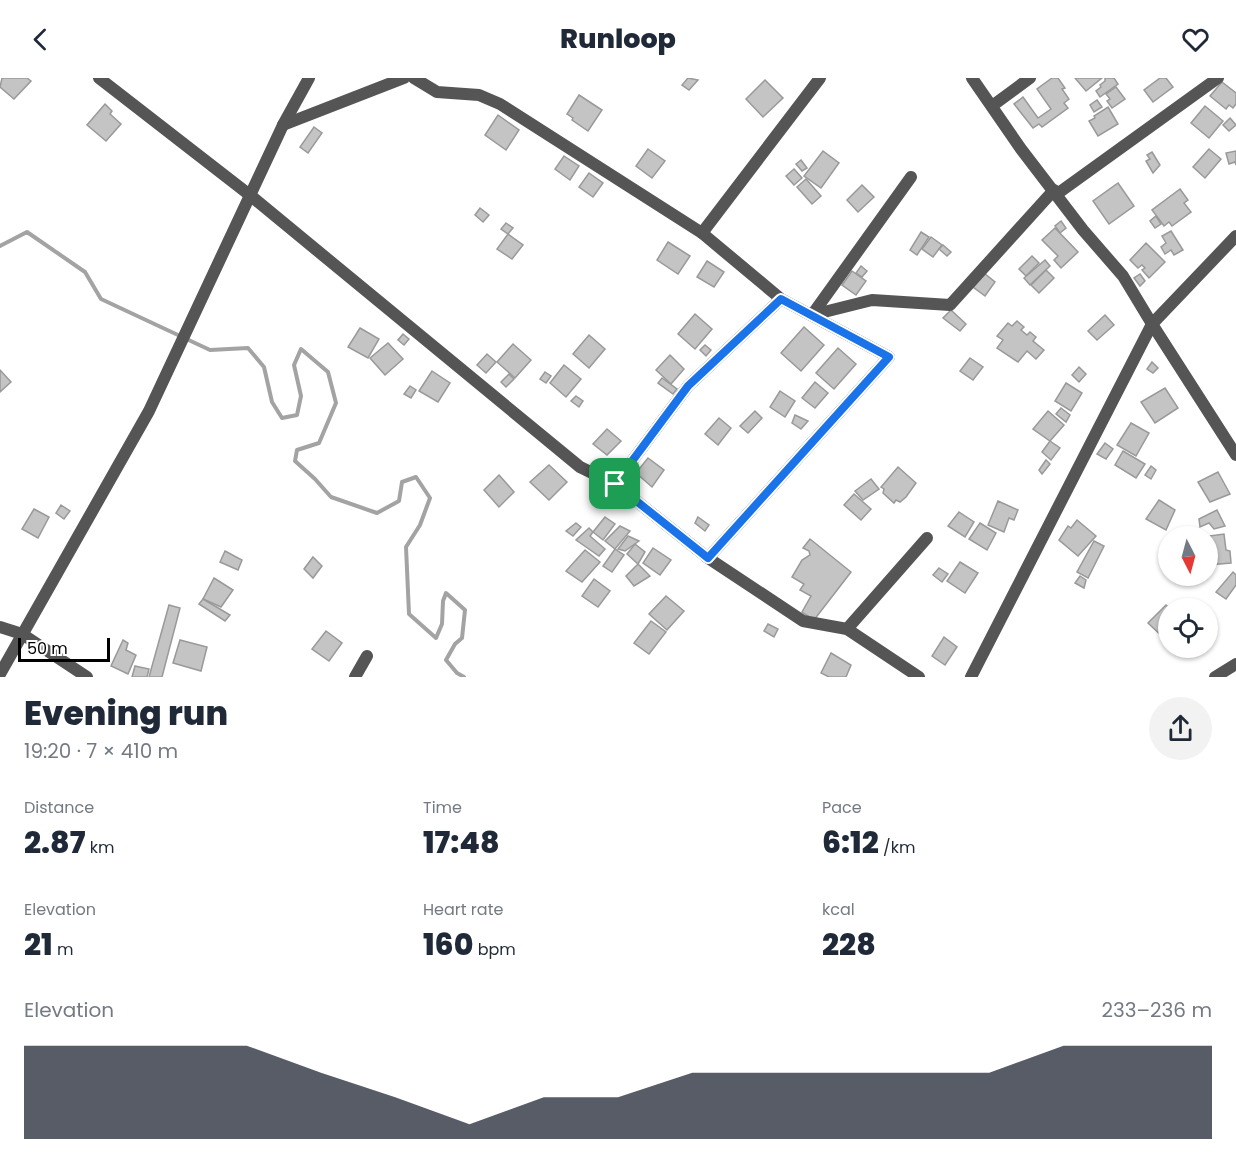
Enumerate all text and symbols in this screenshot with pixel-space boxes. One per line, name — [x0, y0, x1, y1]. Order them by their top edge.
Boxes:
text: Runloop — [560, 20, 676, 57]
icon: back — [24, 23, 57, 56]
icon: heart — [1179, 23, 1212, 56]
pin — [589, 458, 640, 509]
icon: arrive — [598, 467, 631, 500]
north arrow — [1158, 526, 1218, 586]
map controls — [1158, 526, 1218, 658]
button: locate — [1158, 598, 1218, 658]
scale bar — [18, 635, 110, 662]
text: 50 m — [27, 637, 68, 660]
text: Evening run — [24, 690, 228, 737]
button: share — [1149, 697, 1212, 760]
text: 19:20 · 7 × 410 m — [24, 737, 178, 765]
text: Distance — [24, 796, 94, 819]
text: Time — [423, 796, 462, 819]
text: Pace — [822, 796, 862, 819]
text: 2.87 — [24, 821, 85, 864]
text: 17:48 — [423, 821, 500, 864]
text: 6:12 — [822, 821, 879, 864]
text: km — [85, 836, 114, 859]
text: /km — [879, 836, 915, 859]
text: Elevation — [24, 898, 96, 921]
text: Heart rate — [423, 898, 503, 921]
text: kcal — [822, 898, 855, 921]
text: 21 — [24, 923, 53, 966]
text: 160 — [423, 923, 473, 966]
text: 228 — [822, 923, 876, 966]
text: m — [53, 938, 73, 961]
text: bpm — [473, 938, 516, 961]
text: Elevation — [24, 996, 114, 1024]
text: 233–236 m — [1101, 996, 1212, 1024]

